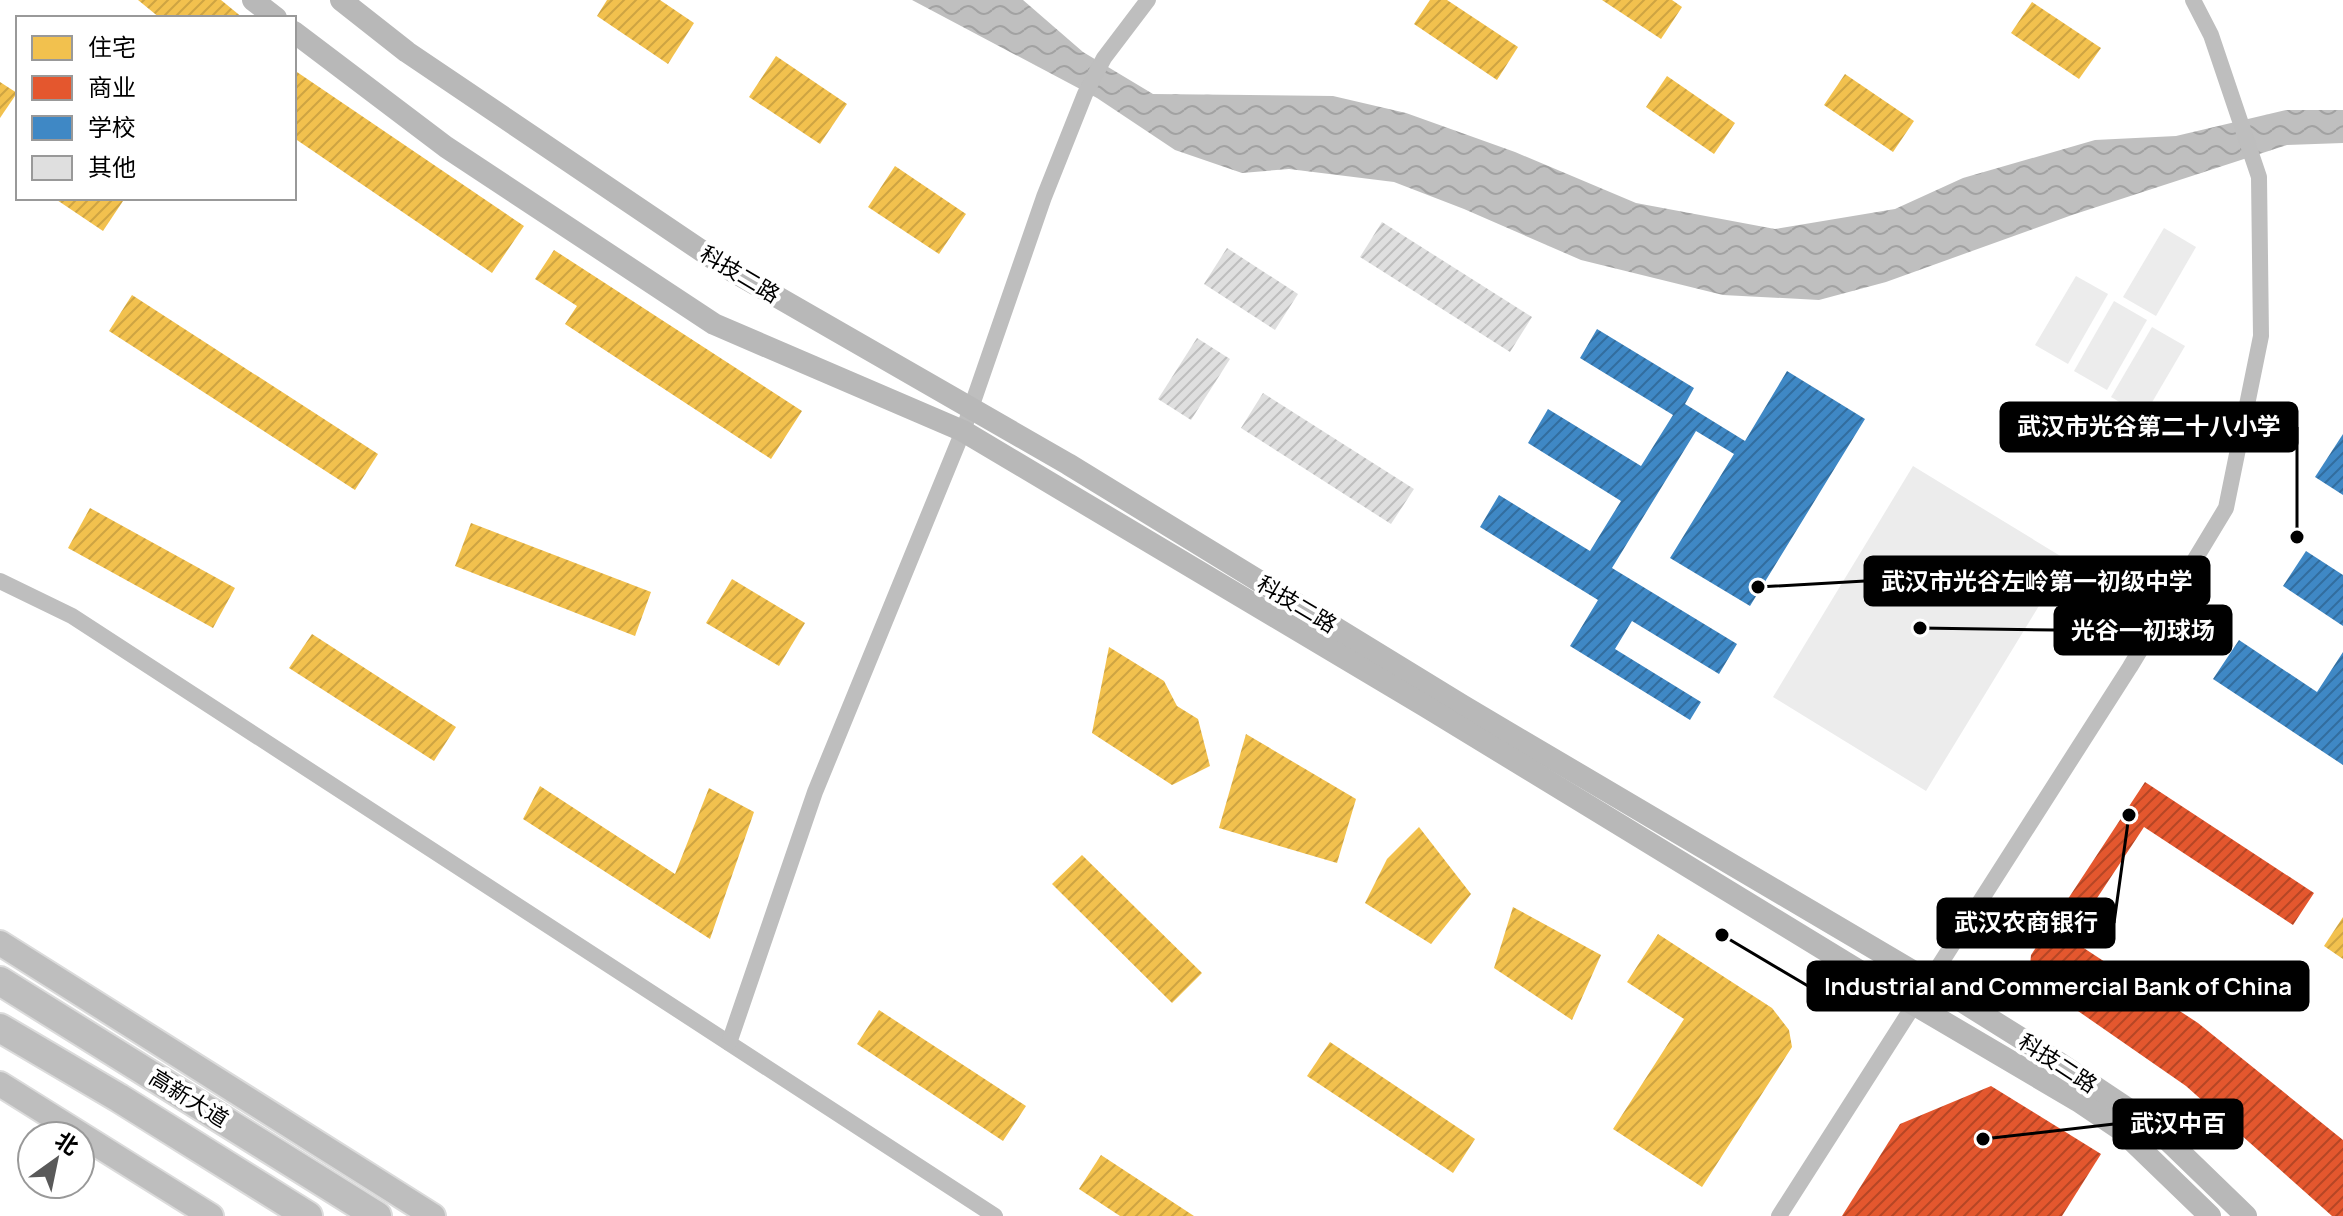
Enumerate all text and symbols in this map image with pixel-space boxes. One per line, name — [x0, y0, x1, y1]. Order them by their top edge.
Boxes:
legend — [16, 16, 296, 200]
text: 住宅 — [88, 30, 136, 63]
text: 商业 — [88, 70, 136, 103]
text: 学校 — [88, 110, 136, 143]
text: 其他 — [88, 150, 136, 183]
street label: 科技二路 — [695, 238, 785, 310]
callout: 武汉市光谷第二十八小学 — [2001, 403, 2297, 451]
text: 武汉市光谷第二十八小学 — [2017, 409, 2281, 442]
callout: 武汉市光谷左岭第一初级中学 — [1865, 557, 2209, 605]
text: 武汉市光谷左岭第一初级中学 — [1881, 564, 2193, 597]
street label: 科技二路 — [1252, 568, 1342, 640]
callout: 光谷一初球场 — [2055, 606, 2231, 654]
text: 光谷一初球场 — [2071, 613, 2215, 646]
callout: 武汉农商银行 — [1938, 899, 2114, 947]
text: 武汉农商银行 — [1954, 905, 2098, 938]
callout: Industrial and Commercial Bank of China — [1808, 962, 2308, 1010]
text: Industrial and Commercial Bank of China — [1824, 969, 2292, 1002]
street label: 科技二路 — [2013, 1026, 2103, 1100]
street label: 高新大道 — [144, 1062, 234, 1134]
callout: 武汉中百 — [2114, 1100, 2242, 1148]
text: 武汉中百 — [2130, 1106, 2226, 1139]
north arrow — [16, 1120, 96, 1200]
text: 北 — [49, 1125, 84, 1162]

